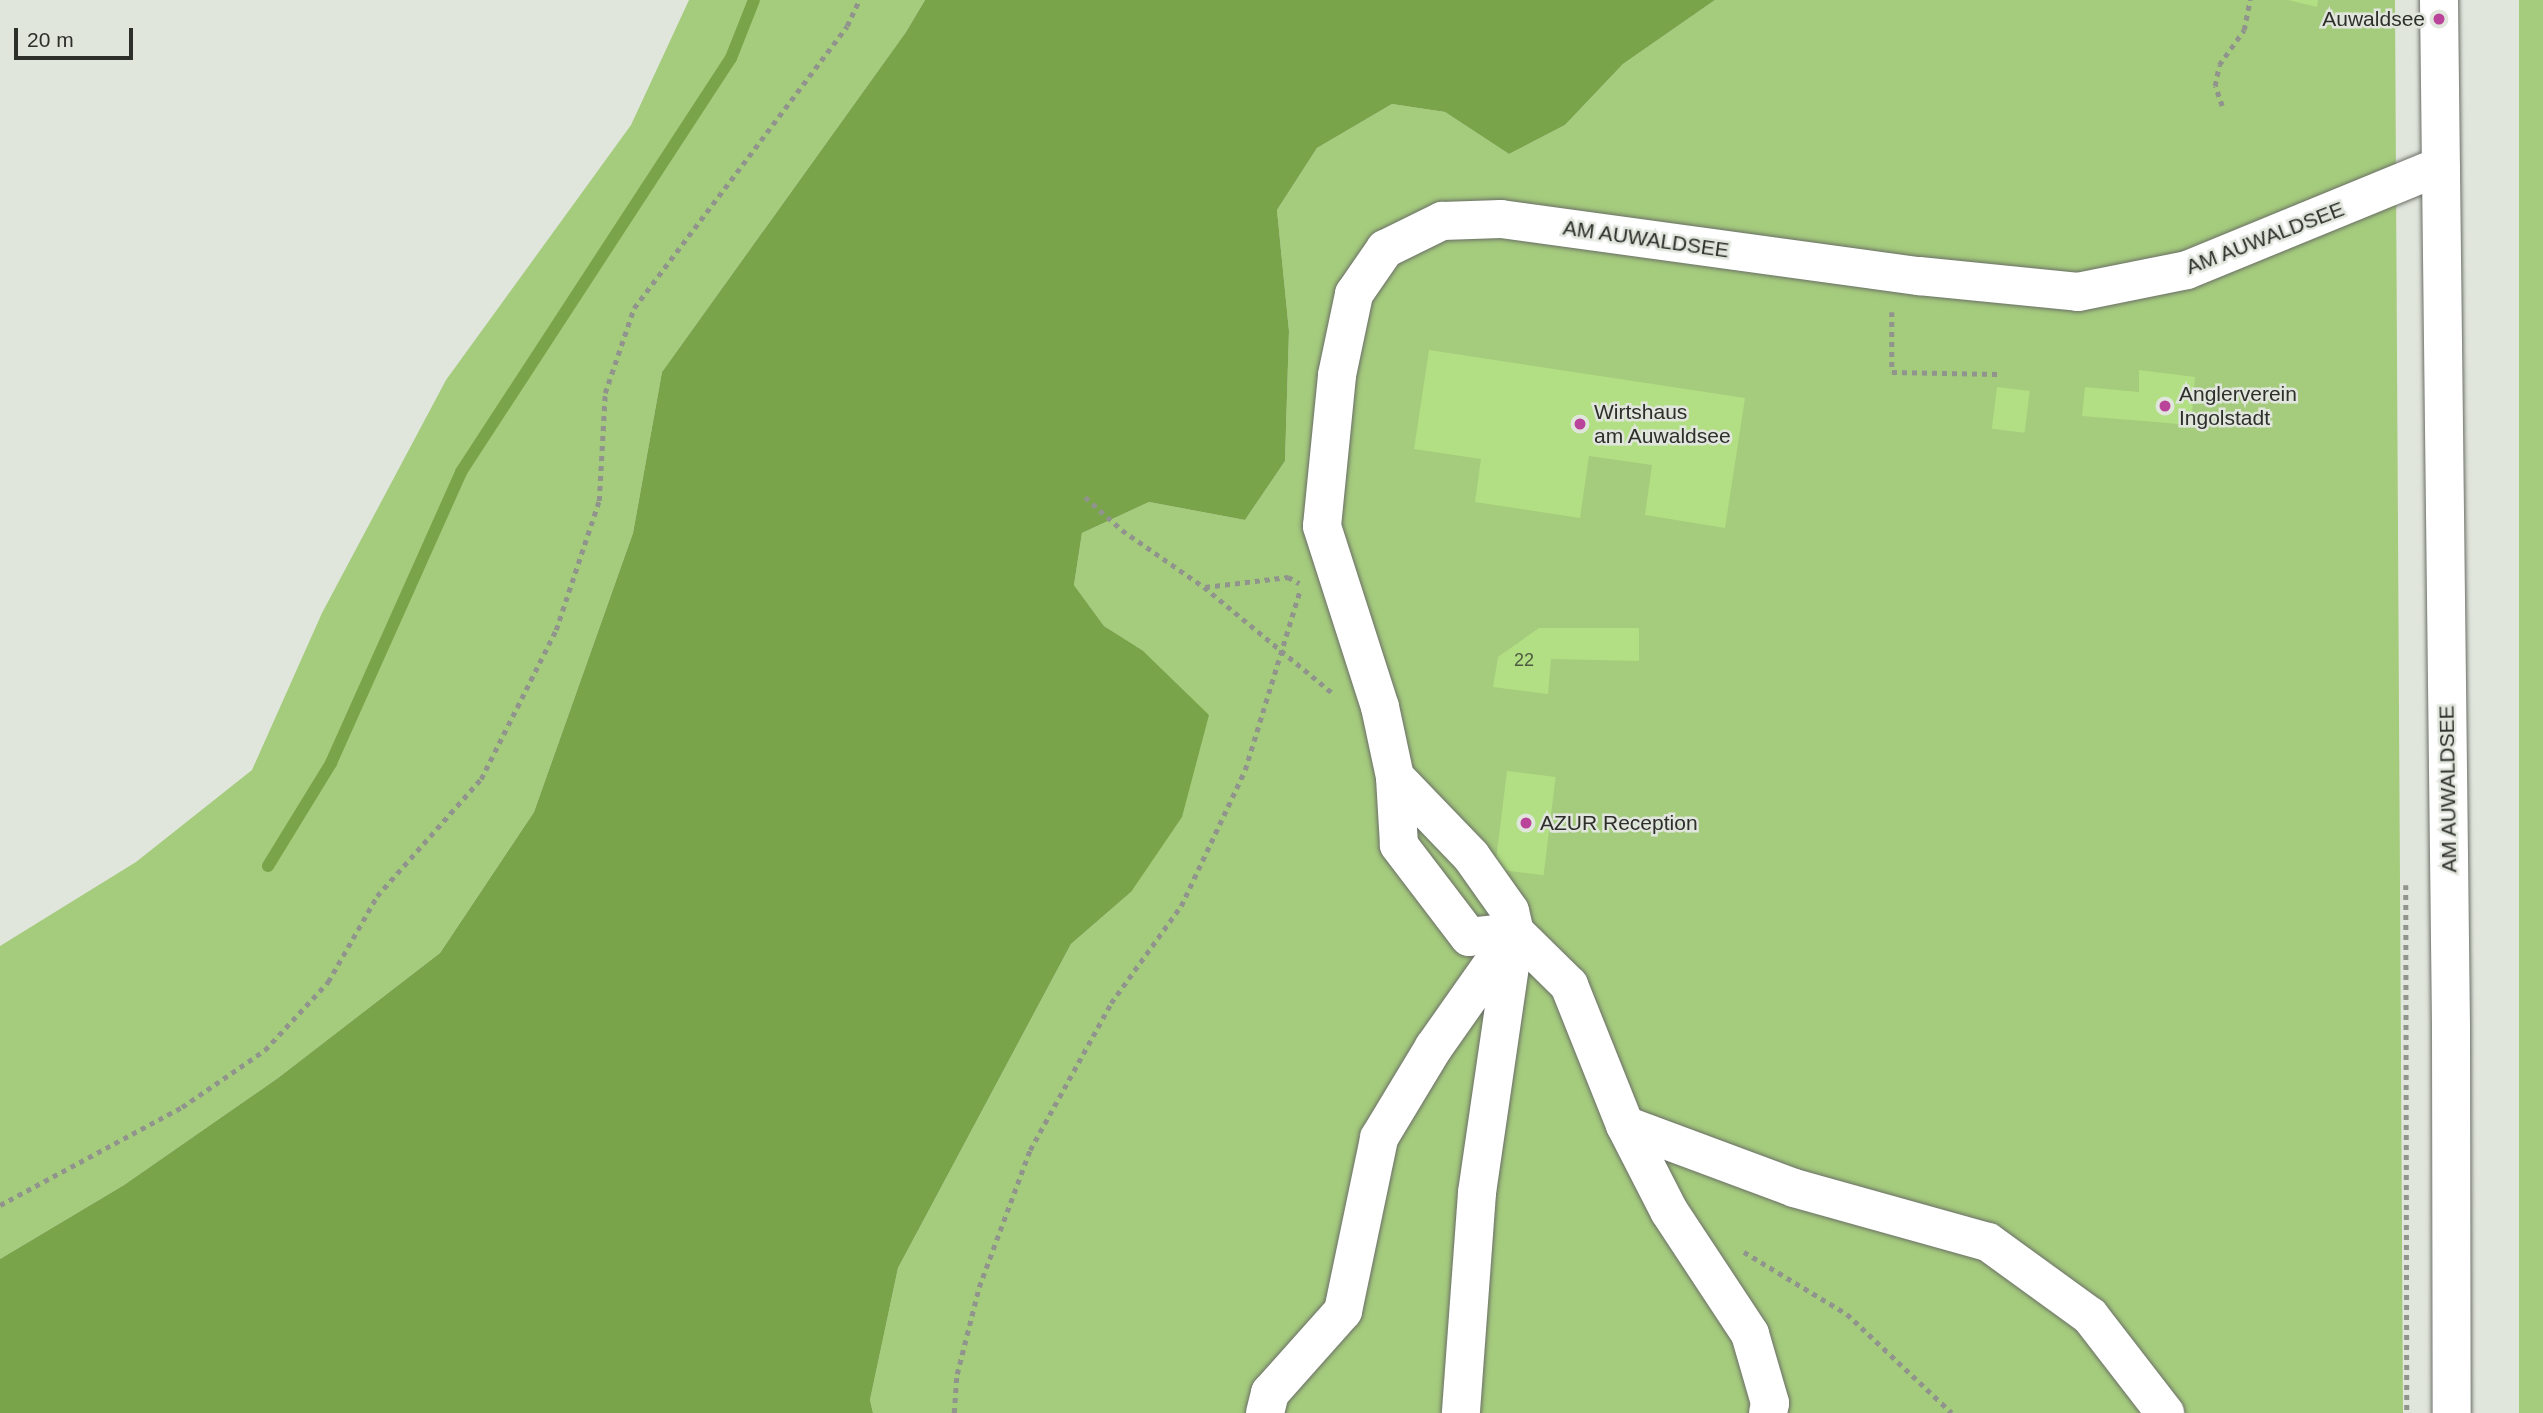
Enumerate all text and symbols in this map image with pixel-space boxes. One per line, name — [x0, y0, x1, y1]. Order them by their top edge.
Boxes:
place label: Auwaldsee — [2322, 6, 2425, 32]
marker: Auwaldsee — [2431, 11, 2447, 27]
scale bar — [18, 14, 136, 58]
text: 20 m — [27, 28, 74, 51]
street label: AM AUWALDSEE — [2182, 196, 2348, 280]
street label: AM AUWALDSEE — [1561, 215, 1731, 263]
place label: Anglerverein Ingolstadt — [2179, 381, 2297, 431]
marker: Anglerverein Ingolstadt — [2157, 398, 2173, 414]
place label: Wirtshaus am Auwaldsee — [1594, 399, 1732, 449]
marker: Wirtshaus am Auwaldsee — [1572, 416, 1588, 432]
house number: 22 — [1514, 649, 1534, 671]
street label: AM AUWALDSEE — [2434, 705, 2462, 873]
place label: AZUR Reception — [1540, 810, 1698, 836]
marker: AZUR Reception — [1518, 815, 1534, 831]

